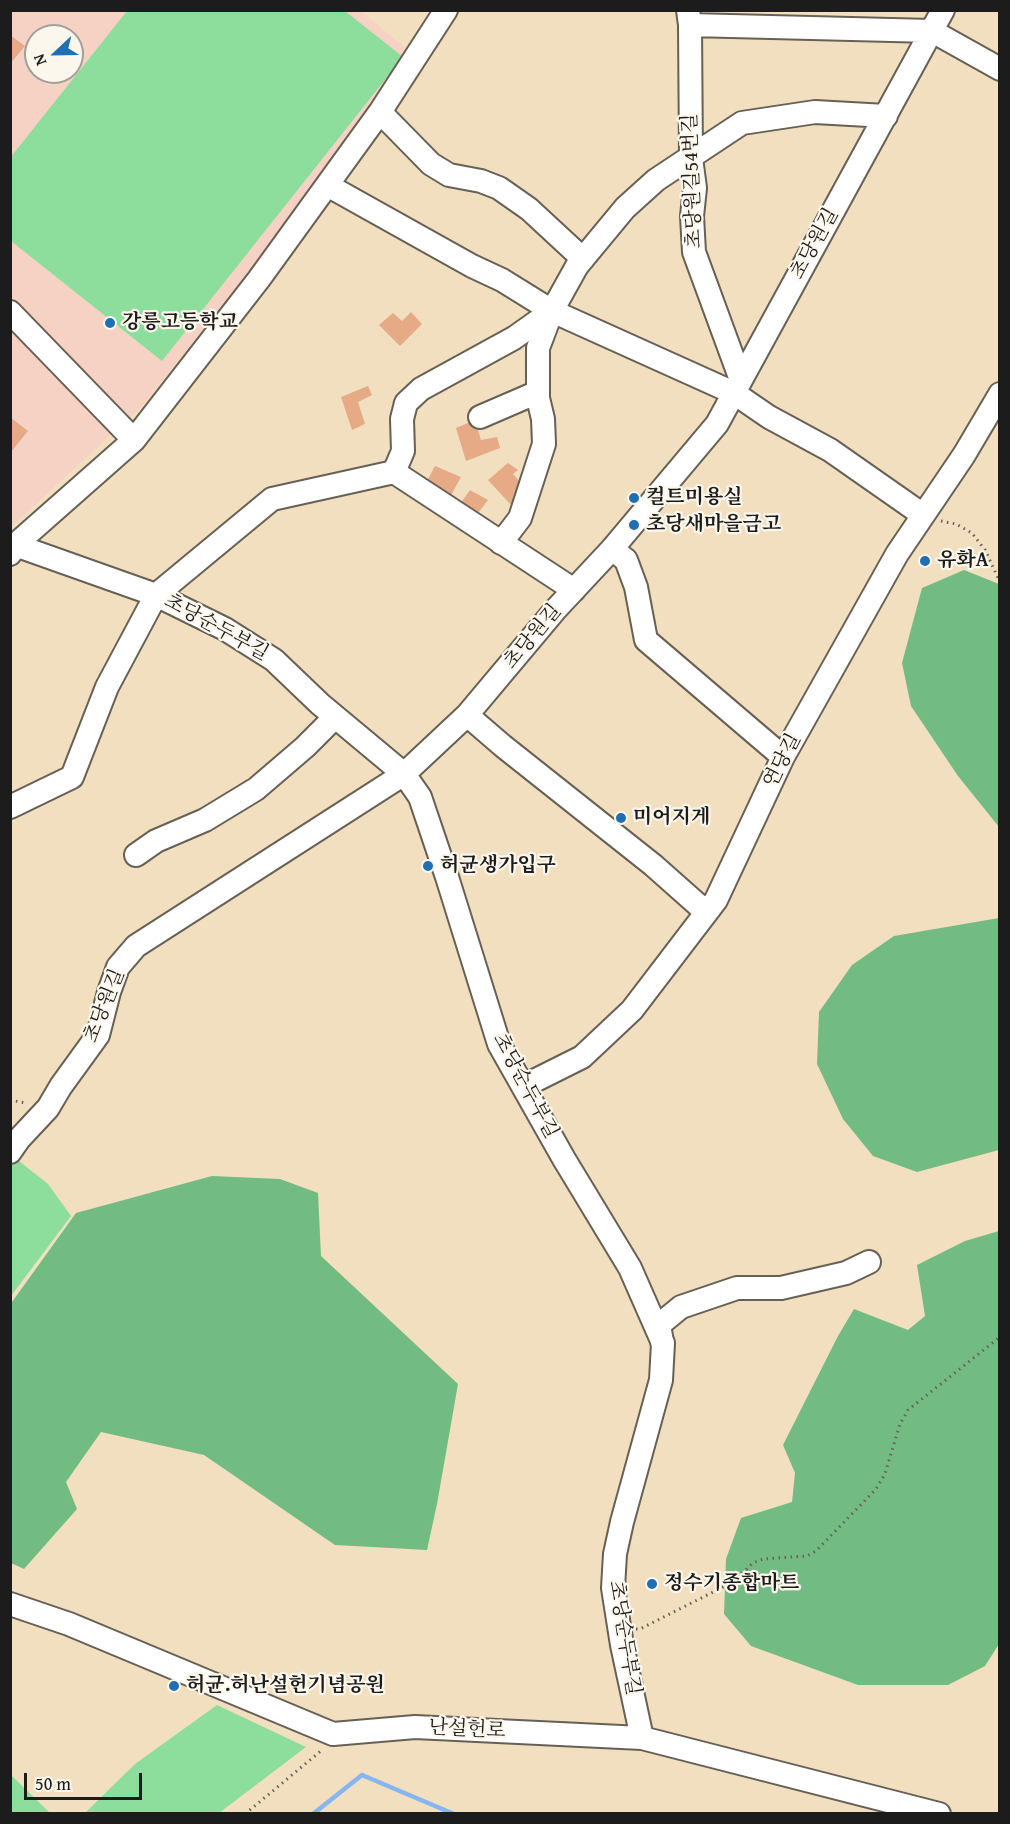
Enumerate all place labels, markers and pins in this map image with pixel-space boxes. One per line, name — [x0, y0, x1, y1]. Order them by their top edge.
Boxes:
place label: 강릉고등학교 — [122, 311, 238, 335]
marker: 강릉고등학교 — [103, 316, 117, 330]
place label: 컬트미용실 — [646, 486, 743, 510]
marker: 컬트미용실 — [627, 491, 641, 505]
place label: 초당새마을금고 — [646, 513, 781, 537]
marker: 초당새마을금고 — [627, 518, 641, 532]
place label: 유화A — [937, 549, 988, 573]
marker: 유화A — [918, 554, 932, 568]
place label: 미어지게 — [633, 806, 710, 830]
marker: 미어지게 — [614, 811, 628, 825]
place label: 허균생가입구 — [440, 854, 556, 878]
marker: 허균생가입구 — [421, 859, 435, 873]
place label: 정수기종합마트 — [664, 1572, 799, 1596]
marker: 정수기종합마트 — [645, 1577, 659, 1591]
place label: 허균.허난설헌기념공원 — [186, 1674, 385, 1698]
marker: 허균.허난설헌기념공원 — [167, 1679, 181, 1693]

